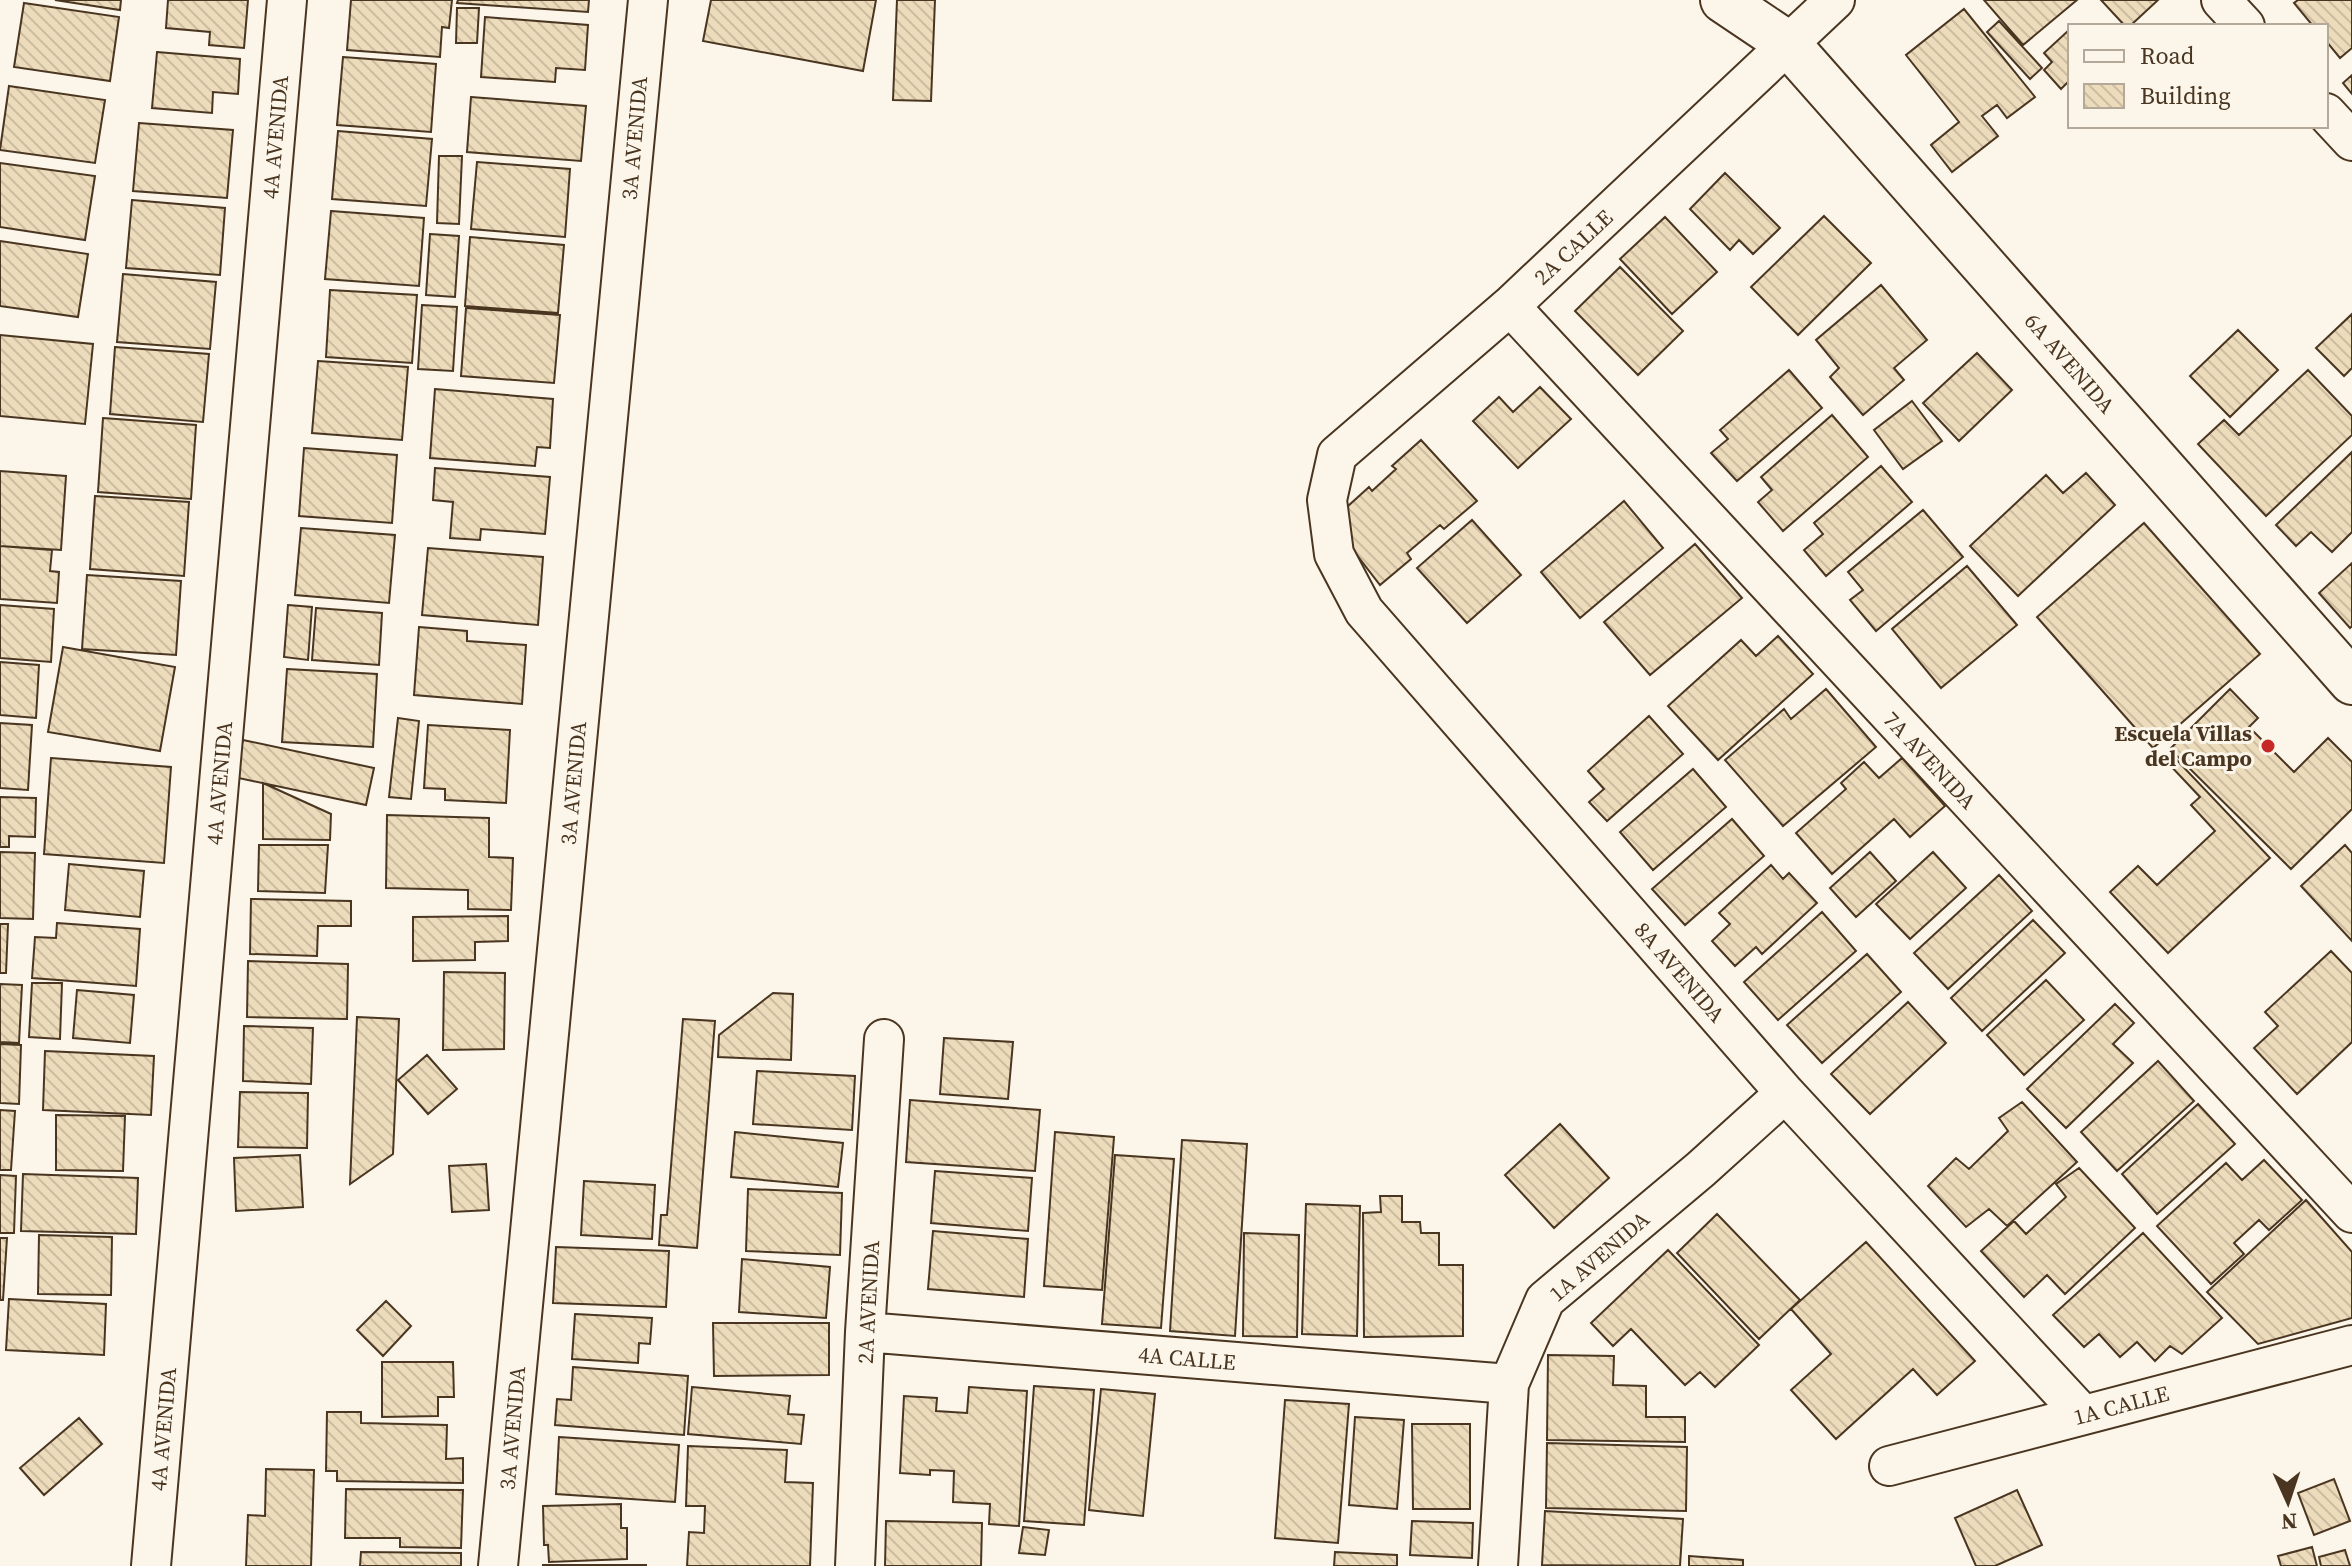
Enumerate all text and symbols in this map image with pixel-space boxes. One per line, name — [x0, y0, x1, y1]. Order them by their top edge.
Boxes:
legend — [2068, 24, 2328, 128]
text: Road — [2140, 39, 2195, 72]
street label: 4A AVENIDA — [255, 74, 295, 200]
street label: 3A AVENIDA — [614, 75, 654, 201]
text: Building — [2140, 79, 2231, 112]
street label: 2A CALLE — [1527, 203, 1619, 291]
street label: 6A AVENIDA — [2018, 306, 2122, 420]
street label: 7A AVENIDA — [1877, 704, 1983, 816]
place label: Escuela Villas del Campo — [2114, 718, 2252, 773]
street label: 4A AVENIDA — [199, 720, 239, 846]
street label: 3A AVENIDA — [553, 720, 593, 846]
marker: Escuela Villas del Campo — [2259, 737, 2277, 755]
street label: 8A AVENIDA — [1628, 915, 1732, 1029]
street label: 1A AVENIDA — [1542, 1204, 1656, 1308]
street label: 2A AVENIDA — [850, 1239, 886, 1365]
street label: 4A CALLE — [1137, 1339, 1237, 1377]
street label: 3A AVENIDA — [492, 1365, 532, 1491]
street label: 4A AVENIDA — [143, 1366, 183, 1492]
street label: 1A CALLE — [2070, 1378, 2172, 1432]
north arrow — [2248, 1462, 2328, 1542]
text: N — [2280, 1507, 2298, 1537]

